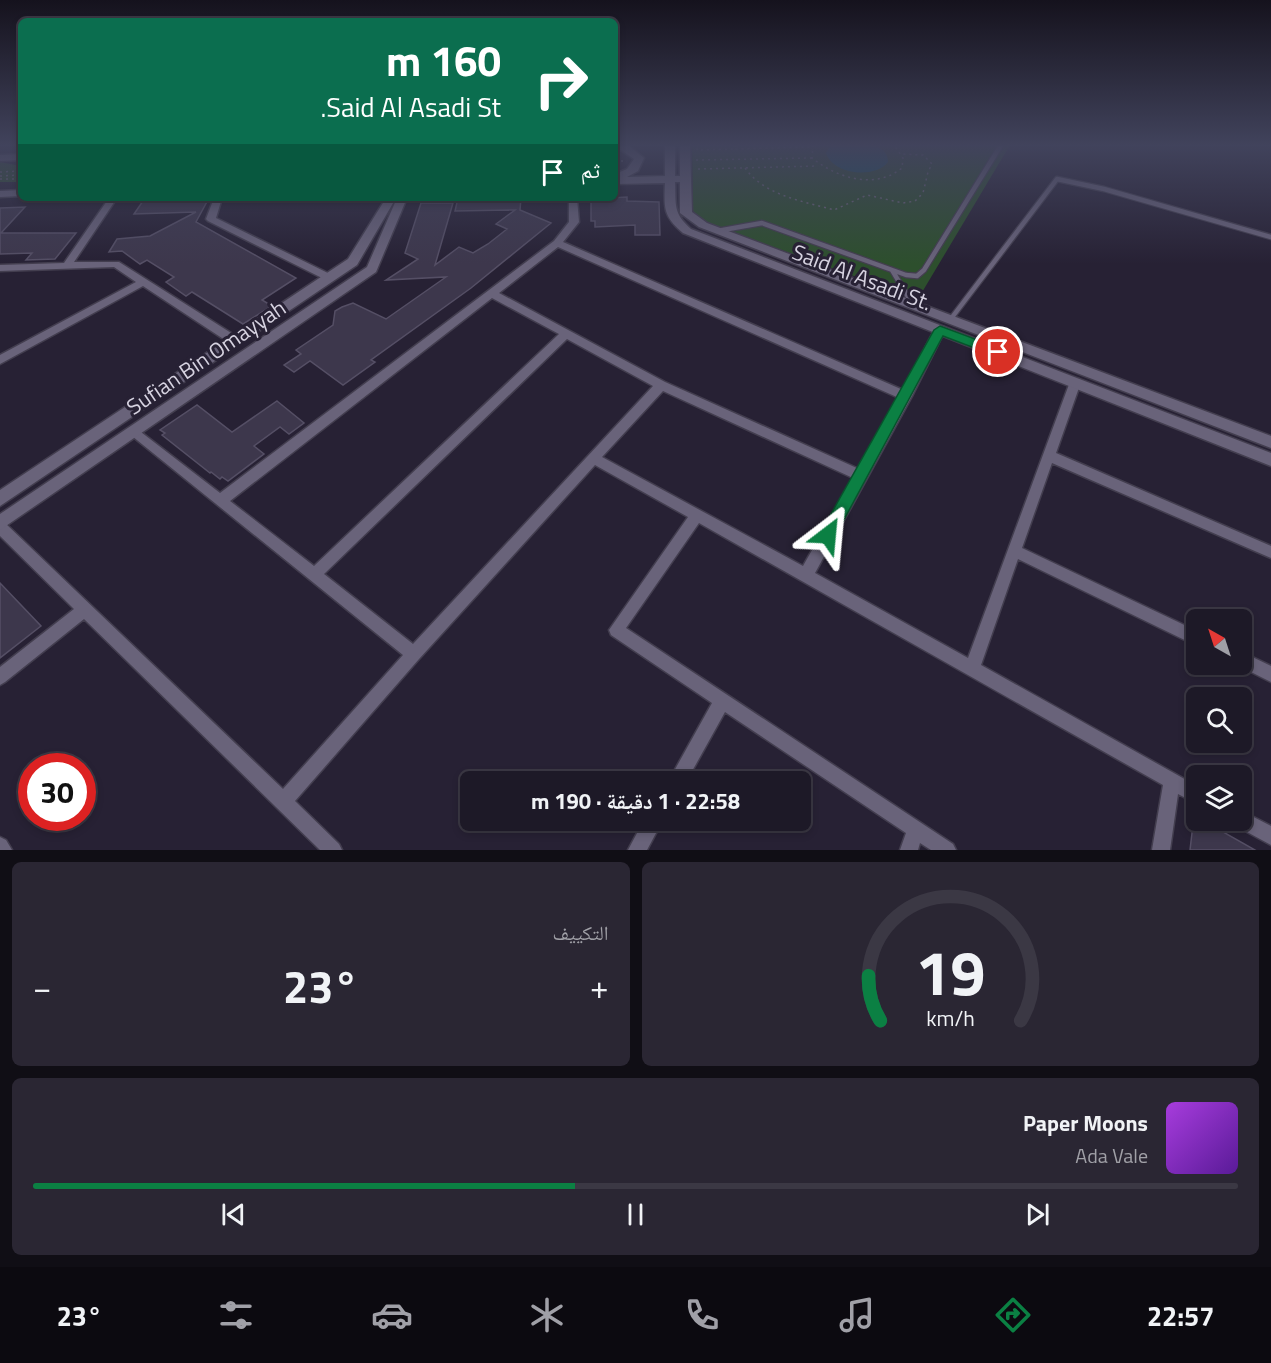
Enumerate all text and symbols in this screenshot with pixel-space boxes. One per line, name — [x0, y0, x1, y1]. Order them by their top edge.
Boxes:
text: 160 m — [386, 28, 501, 92]
icon: right — [522, 42, 600, 120]
text: Said Al Asadi St. — [320, 86, 501, 127]
text: ثم — [581, 153, 600, 187]
icon: arrive — [536, 156, 569, 189]
street label: Said Al Asadi St. — [787, 235, 937, 319]
street label: Sufian Bin Omayyah — [119, 291, 293, 423]
pin — [972, 326, 1023, 377]
icon: arrive — [981, 335, 1014, 368]
position arrow — [796, 503, 860, 567]
north arrow — [1186, 609, 1252, 675]
map controls — [1186, 609, 1252, 831]
button: search — [1186, 687, 1252, 753]
speed limit sign: 30 — [18, 753, 96, 831]
button: layers — [1186, 765, 1252, 831]
text: 22:58 · 1 دقيقة · 190 m — [531, 784, 740, 818]
text: التكييف — [552, 917, 609, 948]
text: 19 — [915, 924, 985, 1019]
text: 23° — [283, 952, 359, 1020]
text: − — [33, 962, 51, 1012]
text: + — [590, 962, 608, 1012]
text: km/h — [926, 1002, 975, 1034]
text: Paper Moons — [1023, 1106, 1148, 1140]
text: Ada Vale — [1075, 1140, 1148, 1171]
icon: previous — [217, 1198, 250, 1231]
icon: pause — [619, 1198, 652, 1231]
icon: next — [1021, 1198, 1054, 1231]
icon: filters — [215, 1294, 257, 1336]
icon: car — [371, 1294, 413, 1336]
icon: climate — [526, 1294, 568, 1336]
icon: phone — [681, 1294, 723, 1336]
icon: music — [836, 1294, 878, 1336]
icon: directions — [992, 1294, 1034, 1336]
text: 23° — [57, 1295, 102, 1336]
text: 22:57 — [1147, 1295, 1214, 1336]

